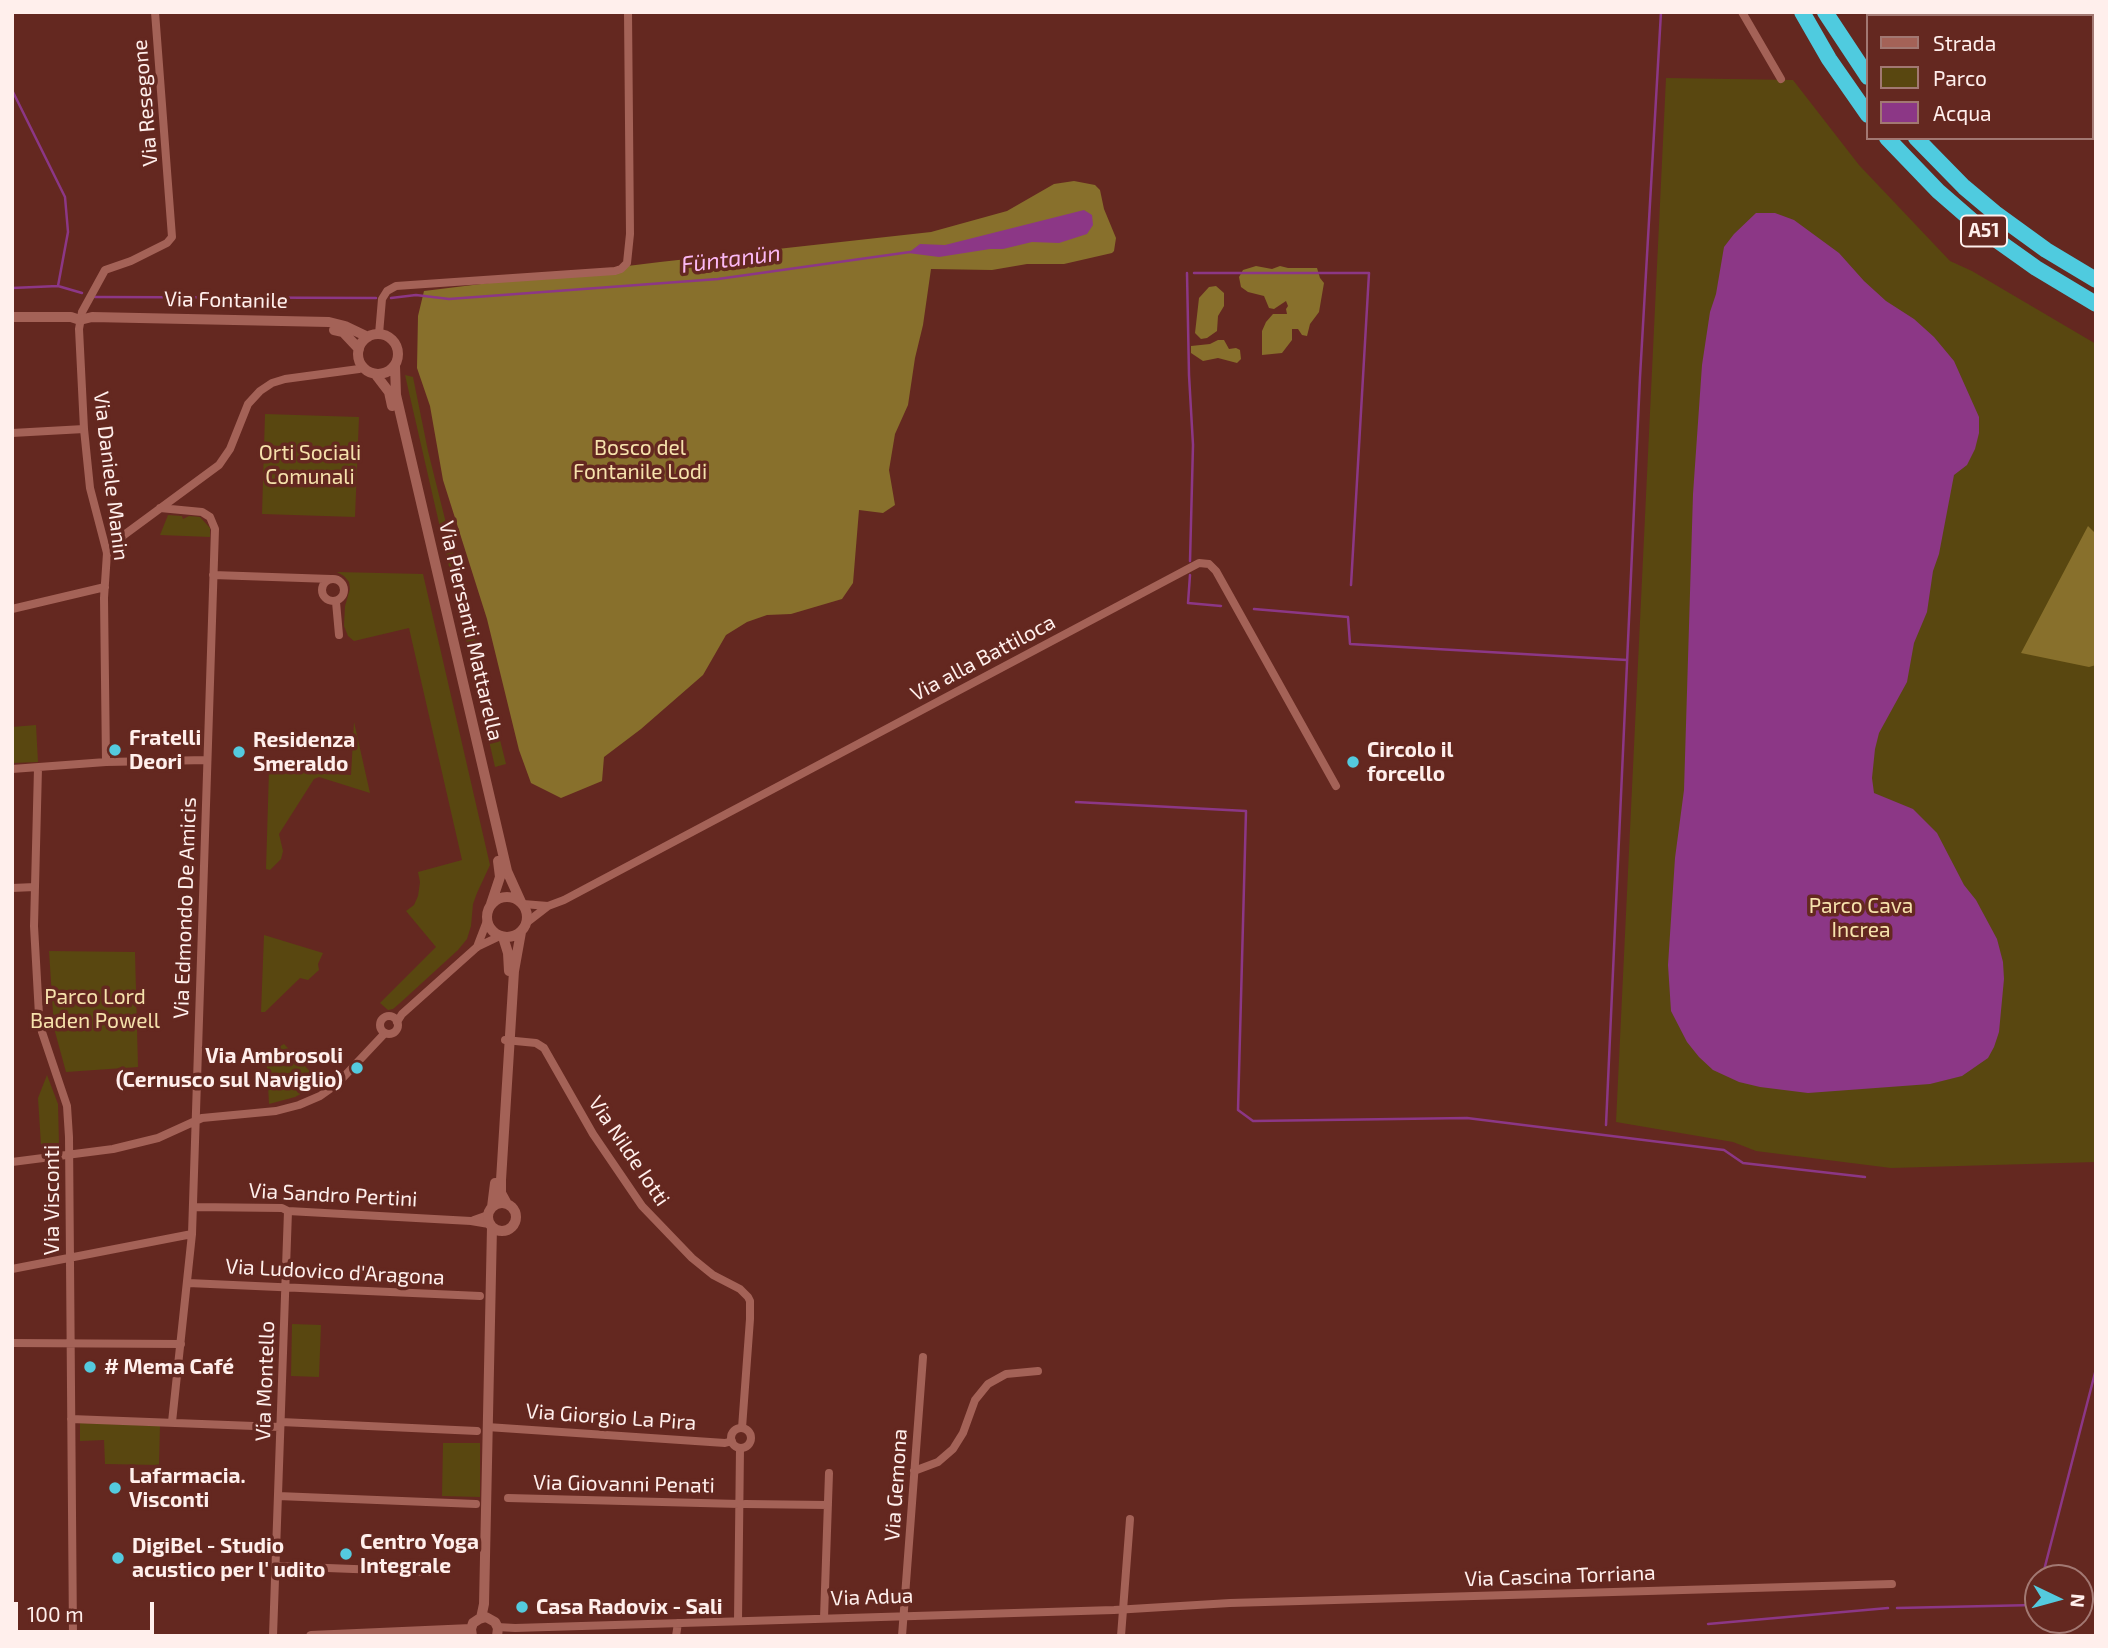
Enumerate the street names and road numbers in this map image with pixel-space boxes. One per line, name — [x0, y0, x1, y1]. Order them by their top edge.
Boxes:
street label: Via Resegone — [127, 38, 163, 168]
road number: A51 — [1961, 216, 2007, 246]
street label: Via Fontanile — [164, 286, 288, 314]
street label: Via Daniele Manin — [88, 390, 134, 562]
street label: Via Piersanti Mattarella — [433, 519, 509, 743]
street label: Via alla Battiloca — [906, 609, 1060, 707]
street label: Via Edmondo De Amicis — [169, 797, 201, 1019]
street label: Via Nilde Iotti — [583, 1091, 675, 1211]
street label: Via Visconti — [39, 1145, 65, 1255]
street label: Via Sandro Pertini — [248, 1178, 418, 1212]
street label: Via Ludovico d'Aragona — [225, 1254, 445, 1290]
street label: Via Montello — [250, 1320, 280, 1442]
street label: Via Giorgio La Pira — [525, 1398, 697, 1436]
street label: Via Gemona — [879, 1428, 913, 1542]
street label: Via Giovanni Penati — [533, 1470, 715, 1498]
street label: Via Cascina Torriana — [1464, 1560, 1656, 1592]
street label: Via Adua — [830, 1583, 914, 1611]

